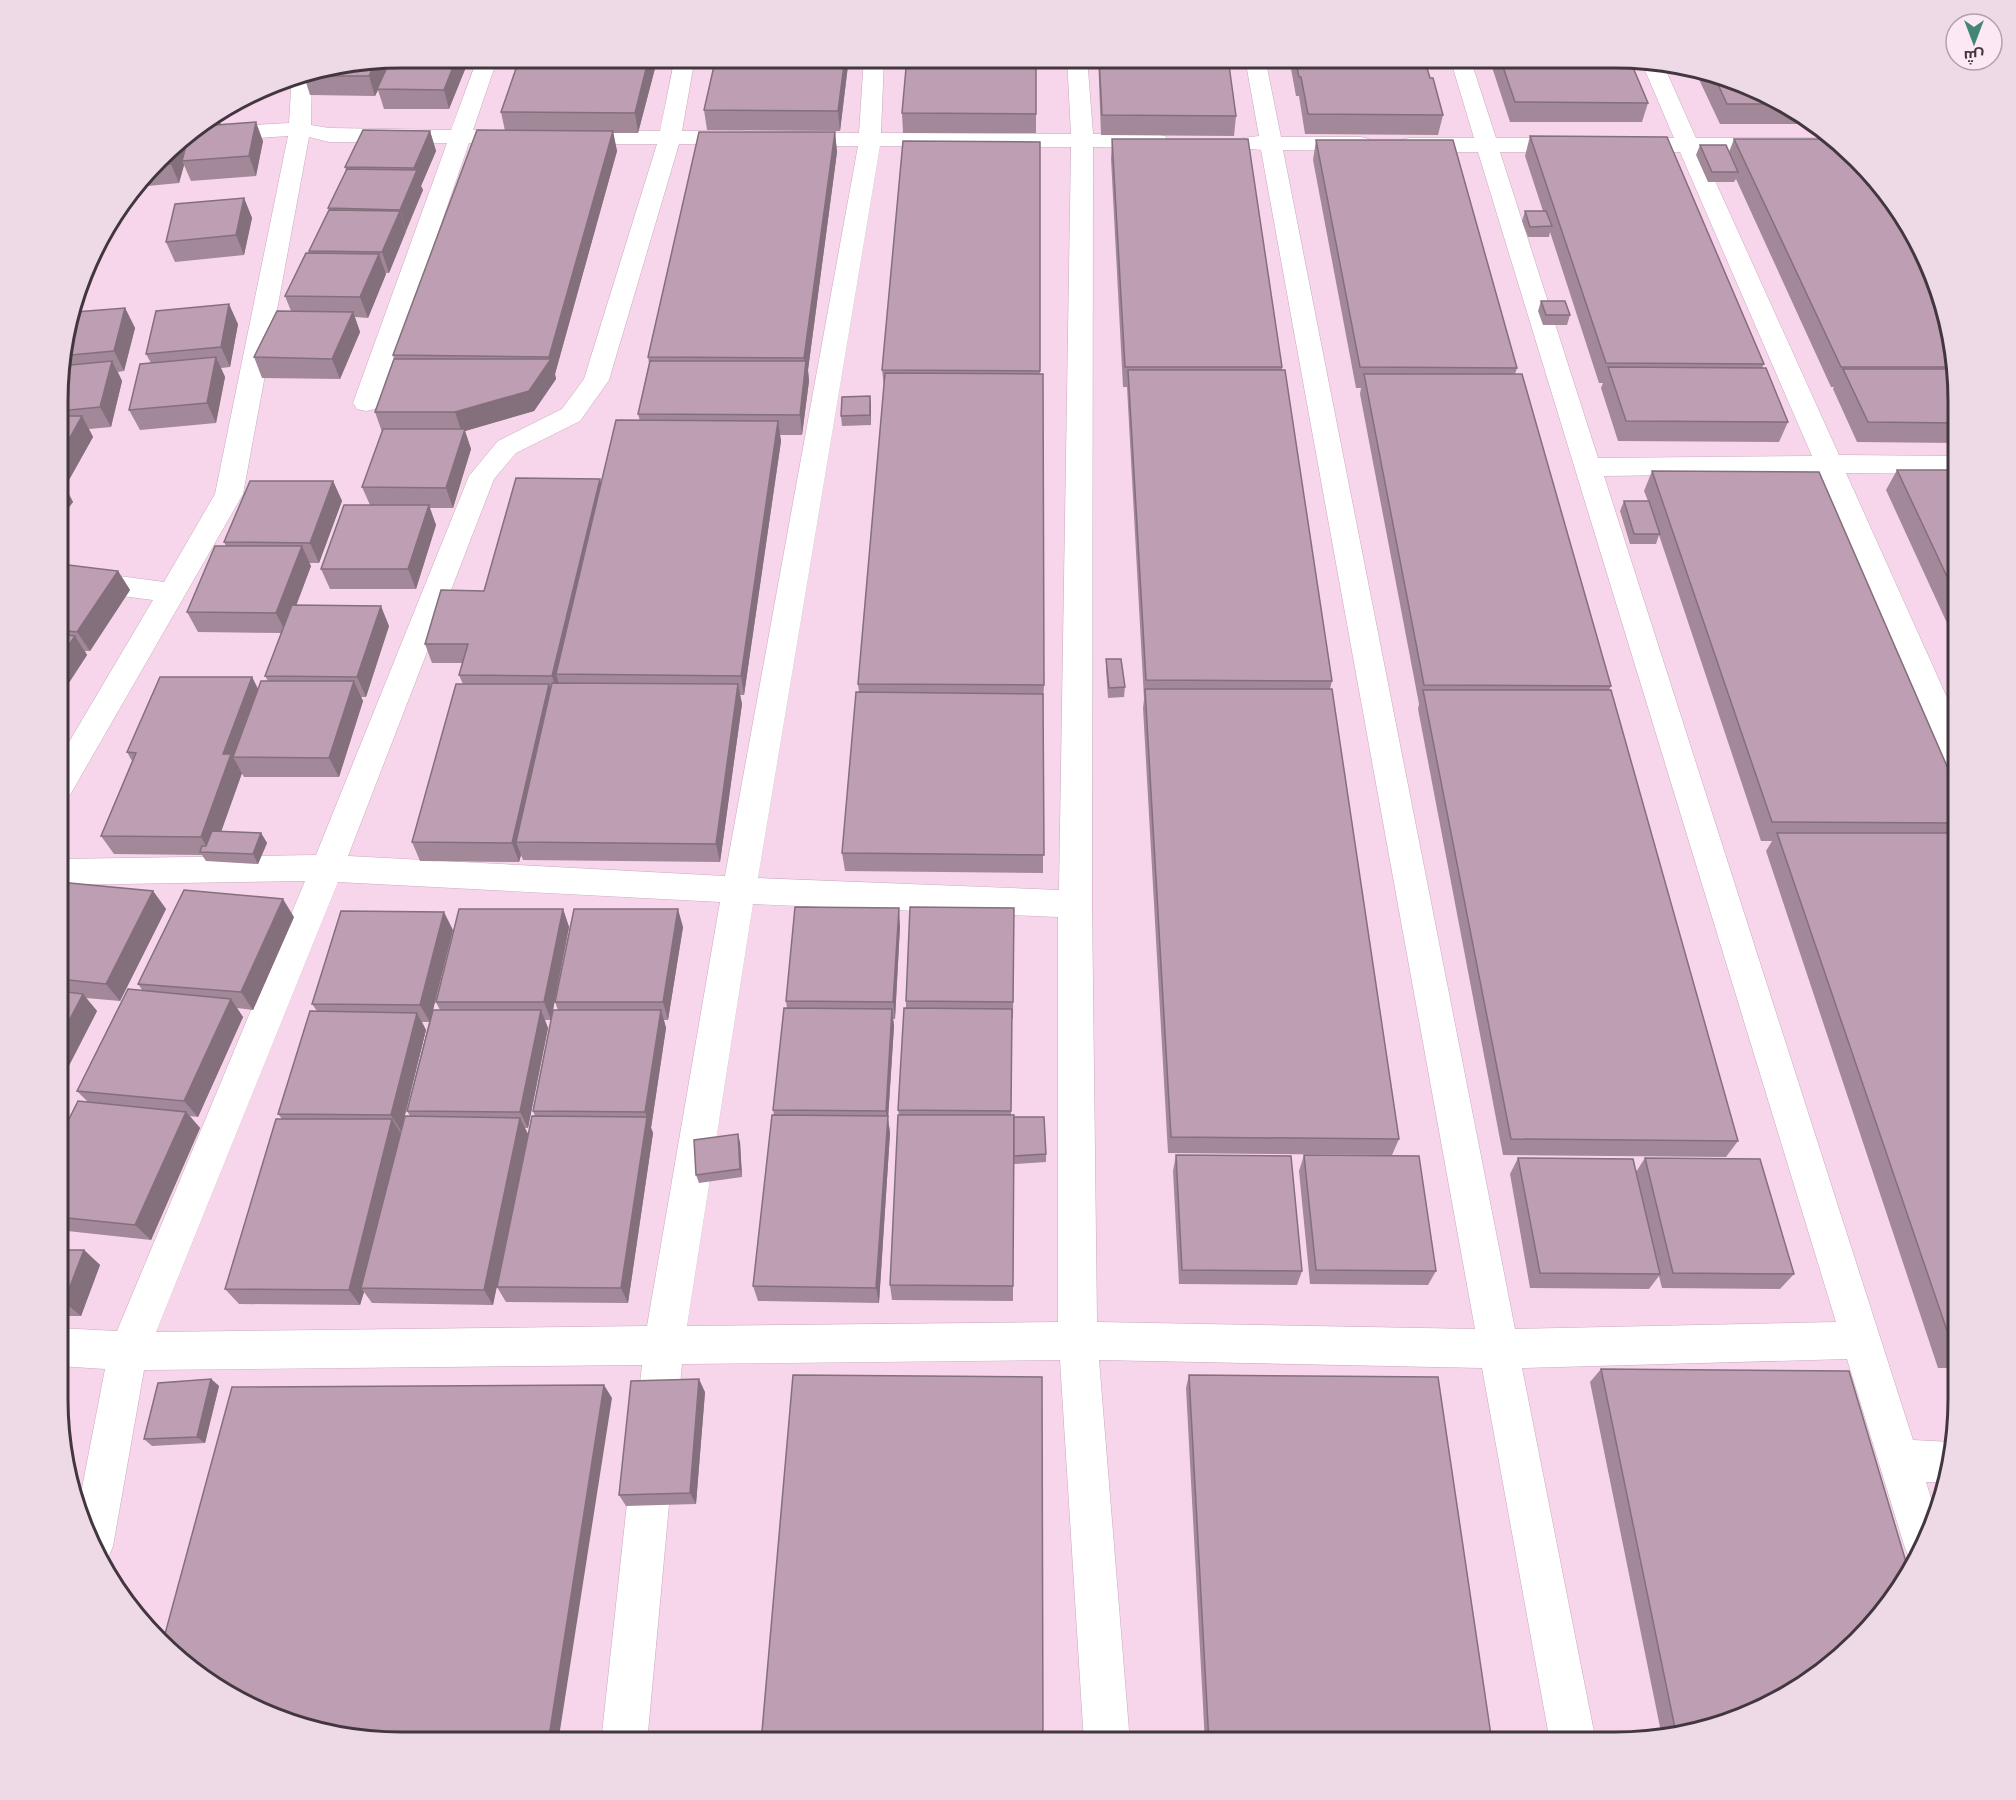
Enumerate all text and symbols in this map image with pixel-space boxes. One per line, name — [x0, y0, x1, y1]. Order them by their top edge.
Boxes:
north arrow — [1944, 12, 2004, 72]
text: ش — [1964, 46, 1984, 68]

